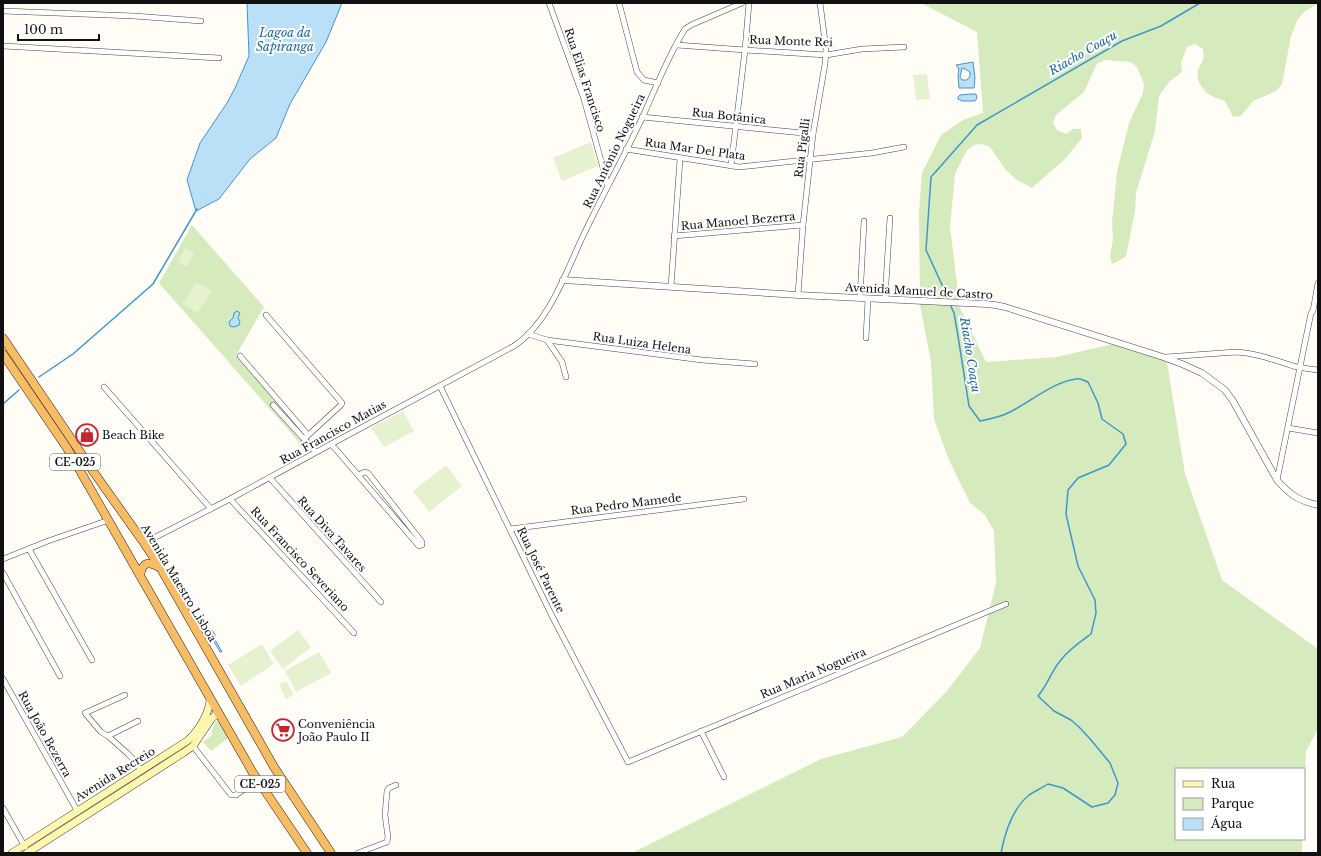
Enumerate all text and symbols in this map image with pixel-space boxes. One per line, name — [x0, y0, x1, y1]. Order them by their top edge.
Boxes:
scale bar — [18, 16, 99, 42]
text: 100 m — [24, 22, 63, 37]
water label: Lagoa da Sapiranga — [256, 25, 314, 54]
street label: Rua Elias Francisco — [562, 26, 608, 134]
water label: Riacho Coaçu — [1045, 27, 1119, 79]
street label: Rua Monte Rei — [749, 33, 833, 49]
street label: Rua Antônio Nogueira — [580, 91, 648, 211]
street label: Rua Botânica — [691, 105, 768, 127]
street label: Rua Pigalli — [791, 117, 813, 179]
street label: Rua Mar Del Plata — [644, 135, 747, 163]
street label: Rua Manoel Bezerra — [680, 209, 797, 233]
street label: Avenida Manuel de Castro — [844, 280, 993, 302]
water label: Riacho Coaçu — [957, 315, 984, 394]
street label: Rua Luiza Helena — [592, 329, 693, 357]
street label: Rua Francisco Matias — [277, 397, 389, 467]
shop icon: Beach Bike — [74, 422, 100, 448]
place label: Beach Bike — [102, 428, 164, 442]
road number: CE-025 — [50, 454, 100, 470]
street label: Rua Pedro Mamede — [570, 490, 682, 518]
street label: Rua Diva Tavares — [294, 493, 370, 575]
street label: Rua Francisco Severiano — [248, 504, 352, 614]
street label: Avenida Maestro Lisboa — [138, 521, 220, 645]
street label: Rua José Parente — [514, 525, 568, 615]
street label: Rua Maria Nogueira — [758, 644, 869, 702]
street label: Rua João Bezerra — [15, 688, 75, 780]
supermarket icon: Conveniência João Paulo II — [270, 717, 296, 743]
place label: Conveniência João Paulo II — [296, 717, 376, 744]
street label: Avenida Recreio — [72, 744, 158, 805]
legend — [1175, 768, 1305, 840]
road number: CE-025 — [235, 776, 285, 792]
text: Rua — [1211, 776, 1235, 791]
text: Parque — [1211, 796, 1254, 811]
text: Água — [1210, 815, 1242, 831]

